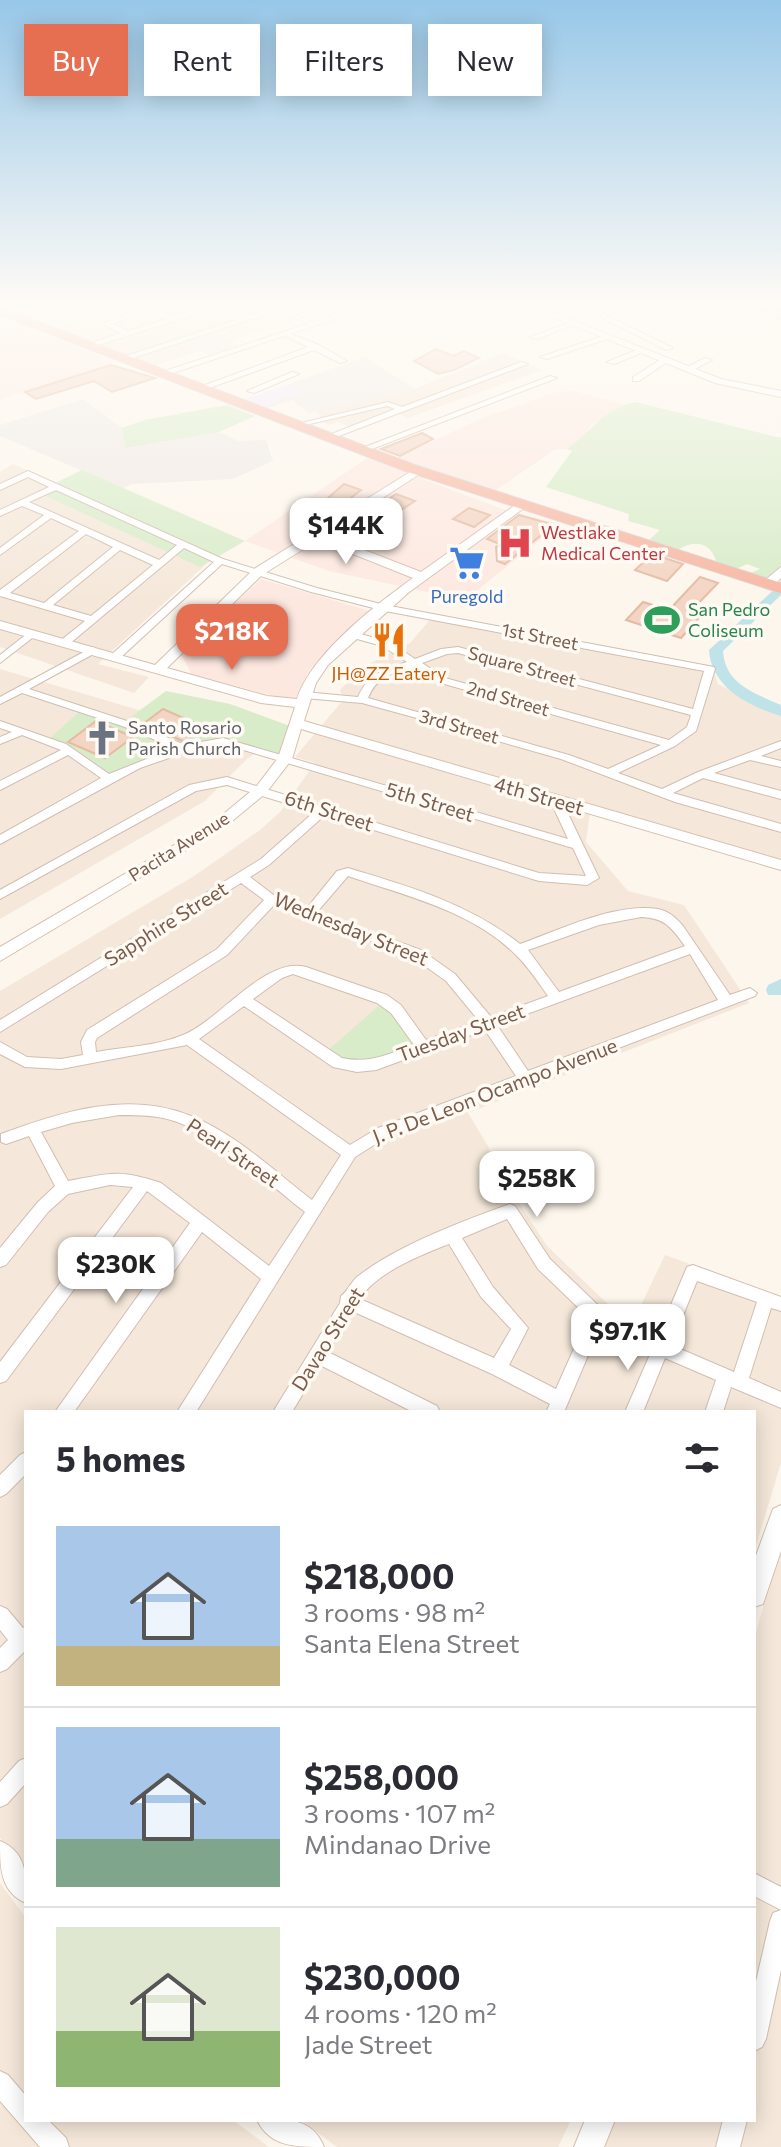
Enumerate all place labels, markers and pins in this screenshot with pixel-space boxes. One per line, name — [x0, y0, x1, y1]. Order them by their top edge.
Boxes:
pin: $144K — [290, 498, 402, 566]
place label: Westlake Medical Center — [541, 521, 665, 564]
hospital icon: Westlake Medical Center — [496, 524, 534, 562]
supermarket icon: Puregold — [448, 544, 486, 582]
place label: Puregold — [430, 585, 504, 607]
place label: San Pedro Coliseum — [688, 598, 770, 641]
sports icon: San Pedro Coliseum — [643, 601, 681, 639]
pin: $218K — [176, 604, 288, 672]
restaurant icon: JH@ZZ Eatery — [370, 621, 408, 659]
place label: JH@ZZ Eatery — [331, 662, 447, 684]
place label: Santo Rosario Parish Church — [128, 716, 242, 759]
church icon: Santo Rosario Parish Church — [83, 719, 121, 757]
pin: $258K — [481, 1151, 593, 1219]
pin: $230K — [60, 1237, 172, 1305]
pin: $97.1K — [563, 1304, 693, 1372]

